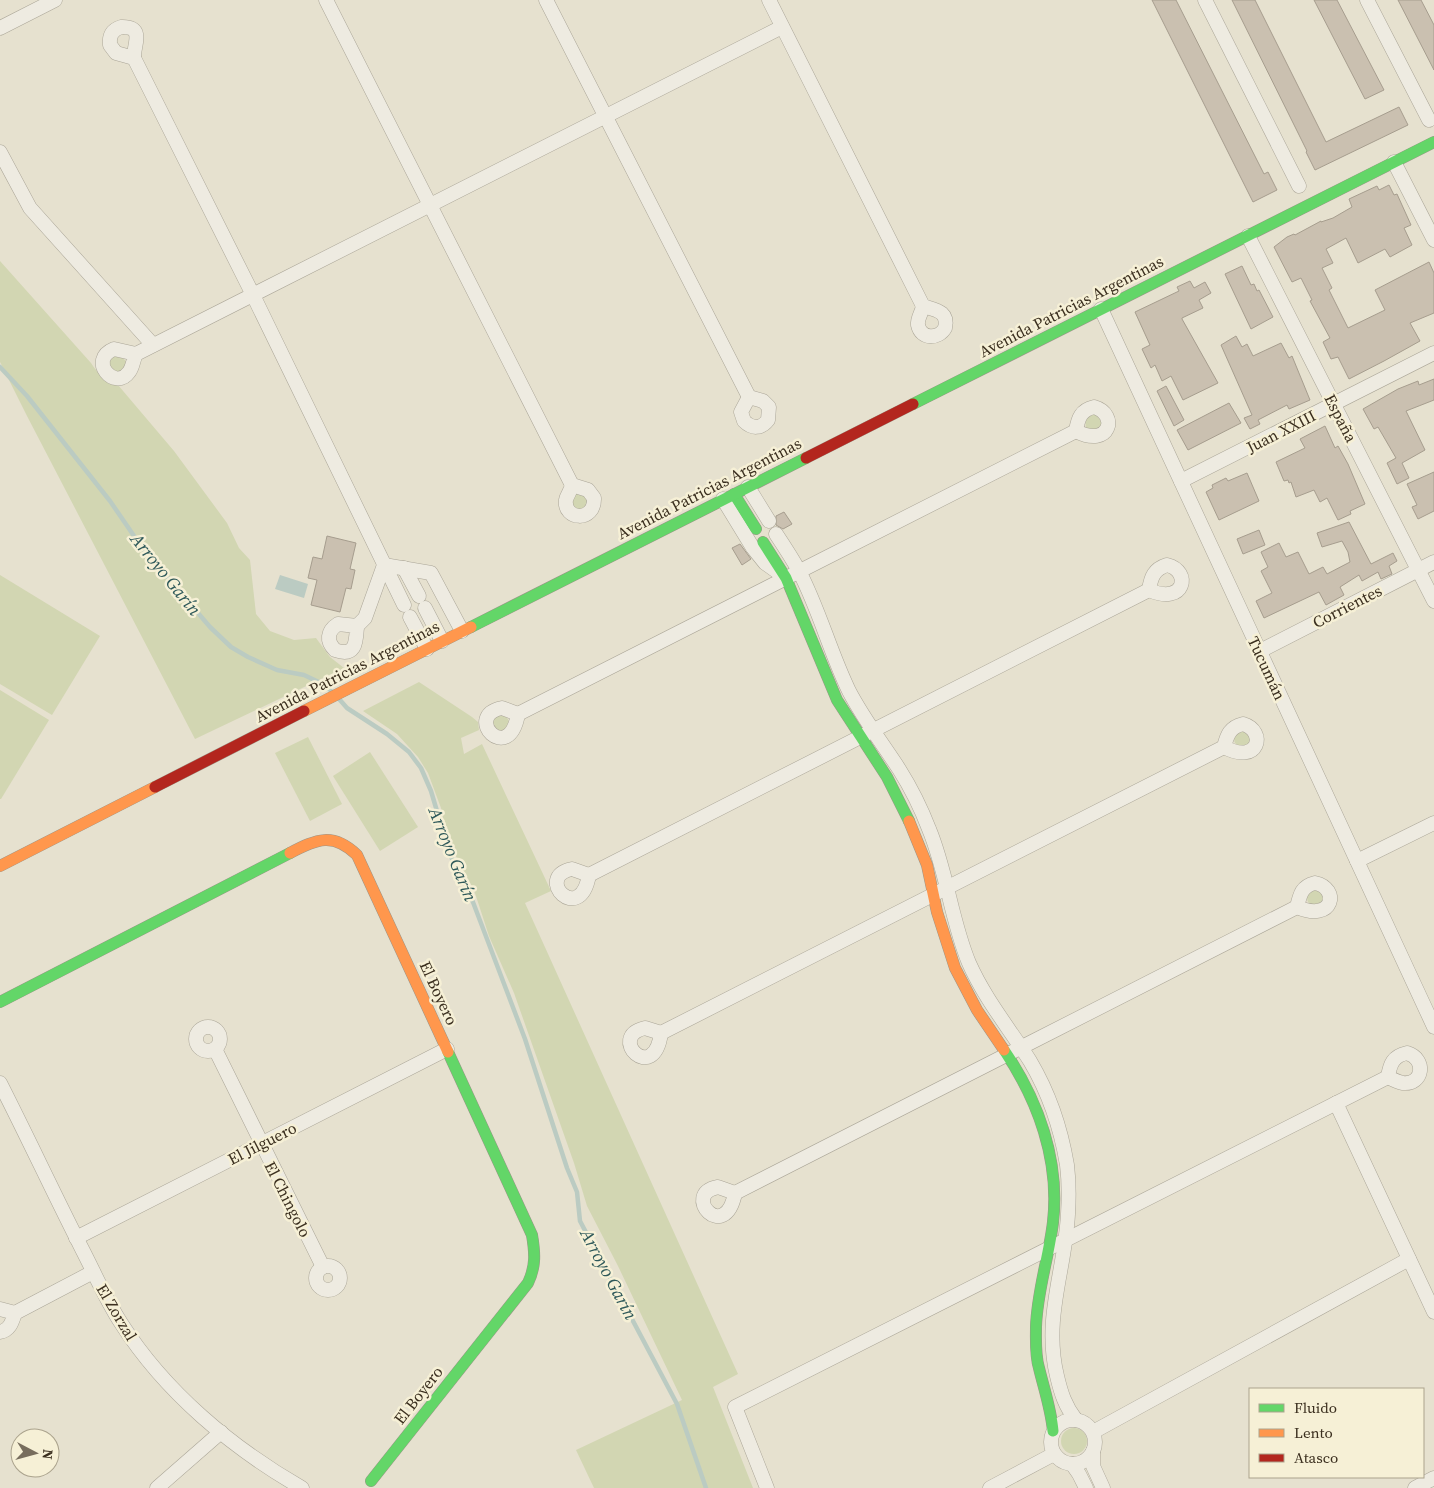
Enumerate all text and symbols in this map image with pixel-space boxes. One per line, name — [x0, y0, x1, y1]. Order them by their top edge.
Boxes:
street label: Avenida Patricias Argentinas — [975, 250, 1167, 362]
street label: España — [1319, 390, 1363, 447]
street label: Juan XXIII — [1242, 404, 1319, 458]
street label: Avenida Patricias Argentinas — [613, 432, 805, 544]
water label: Arroyo Garín — [124, 527, 207, 621]
street label: Corrientes — [1308, 579, 1386, 633]
street label: Avenida Patricias Argentinas — [251, 615, 443, 727]
street label: Tucumán — [1243, 633, 1291, 704]
water label: Arroyo Garín — [422, 802, 483, 905]
street label: El Boyero — [415, 957, 463, 1029]
street label: El Jilguero — [224, 1116, 300, 1170]
street label: El Chingolo — [259, 1157, 317, 1241]
water label: Arroyo Garín — [574, 1223, 643, 1324]
street label: El Zorzal — [91, 1279, 143, 1345]
street label: El Boyero — [388, 1361, 448, 1429]
legend — [1249, 1388, 1424, 1478]
text: Fluido — [1294, 1397, 1337, 1418]
text: Lento — [1294, 1422, 1333, 1443]
north arrow — [10, 1428, 60, 1478]
text: Atasco — [1294, 1447, 1338, 1468]
text: N — [37, 1448, 58, 1460]

